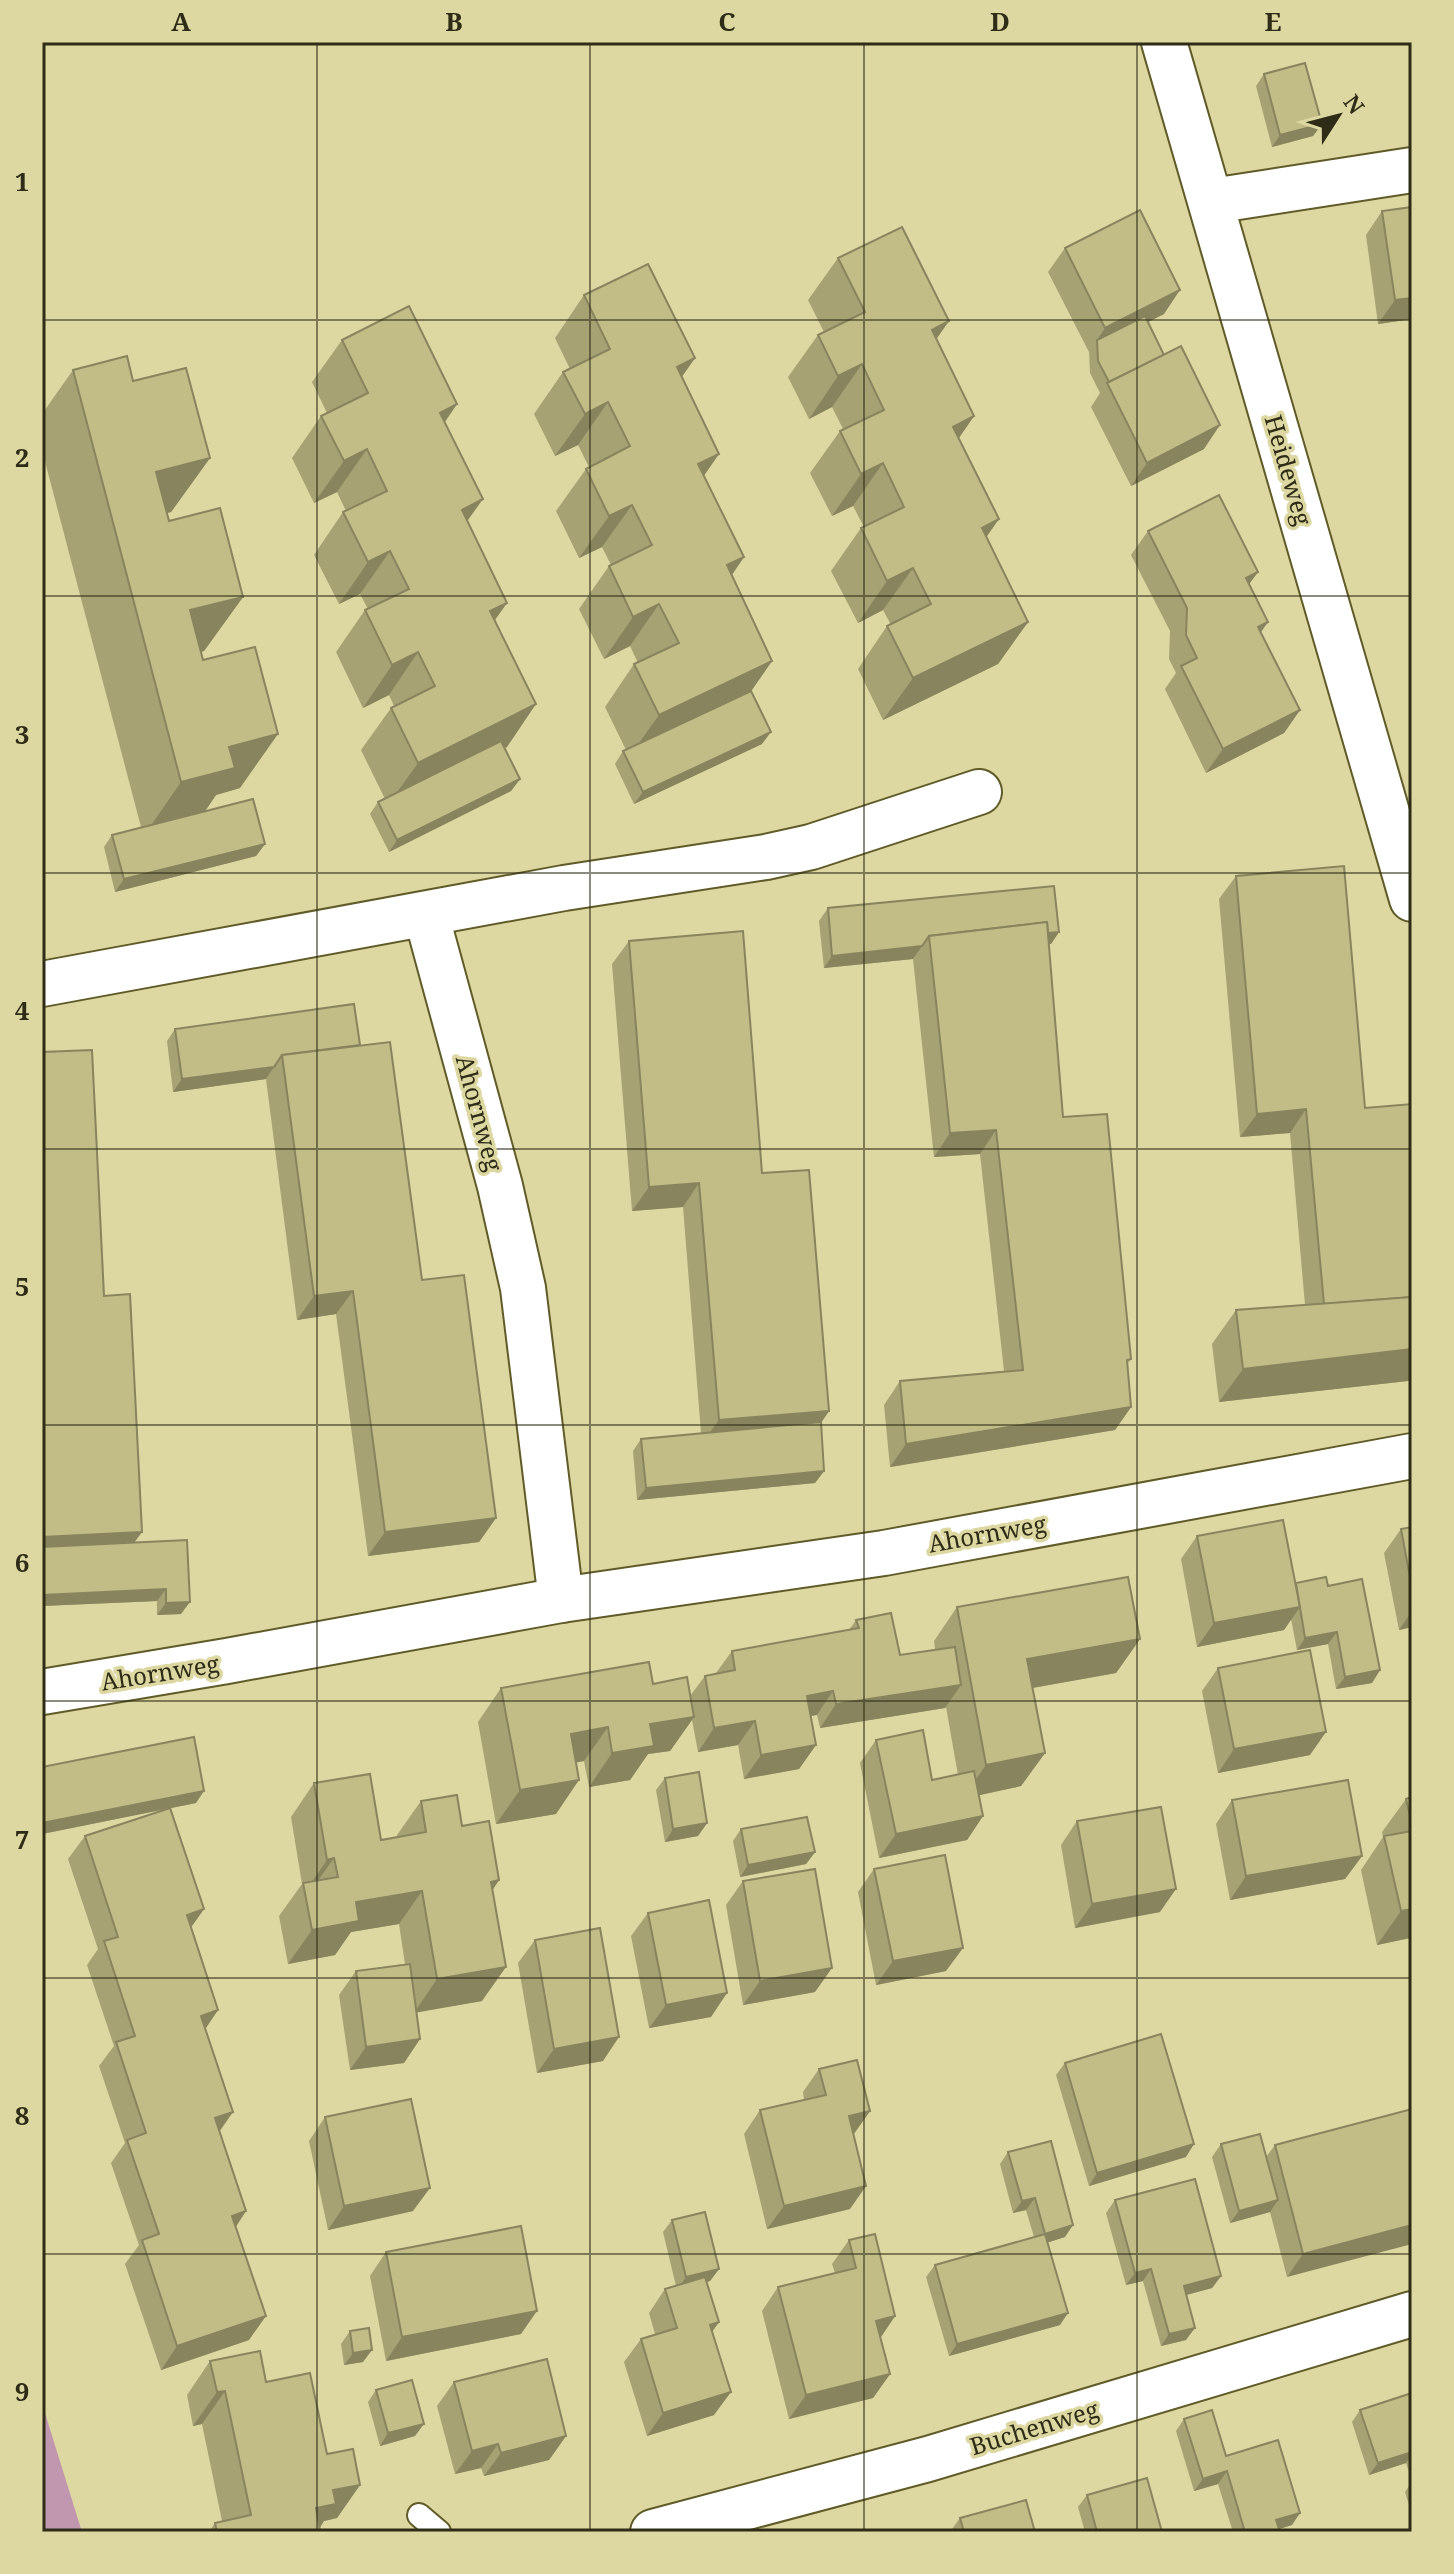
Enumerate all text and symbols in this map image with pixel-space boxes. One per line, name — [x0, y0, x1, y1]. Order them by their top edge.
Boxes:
text: A — [171, 3, 191, 39]
text: B — [445, 3, 463, 39]
text: C — [718, 3, 736, 39]
text: D — [990, 3, 1010, 39]
text: E — [1265, 3, 1282, 39]
north arrow — [1298, 76, 1378, 156]
text: N — [1338, 88, 1372, 119]
text: 1 — [15, 163, 29, 199]
street label: Heideweg — [1257, 411, 1321, 529]
text: 2 — [15, 439, 29, 475]
text: 3 — [15, 716, 29, 752]
text: 4 — [15, 992, 30, 1028]
street label: Ahornweg — [449, 1051, 511, 1175]
text: 5 — [15, 1268, 29, 1304]
street label: Ahornweg — [925, 1506, 1049, 1560]
text: 6 — [15, 1544, 29, 1580]
street label: Ahornweg — [99, 1646, 222, 1698]
text: 7 — [15, 1821, 29, 1857]
text: 8 — [15, 2097, 29, 2133]
text: 9 — [15, 2373, 29, 2409]
street label: Buchenweg — [966, 2392, 1102, 2462]

